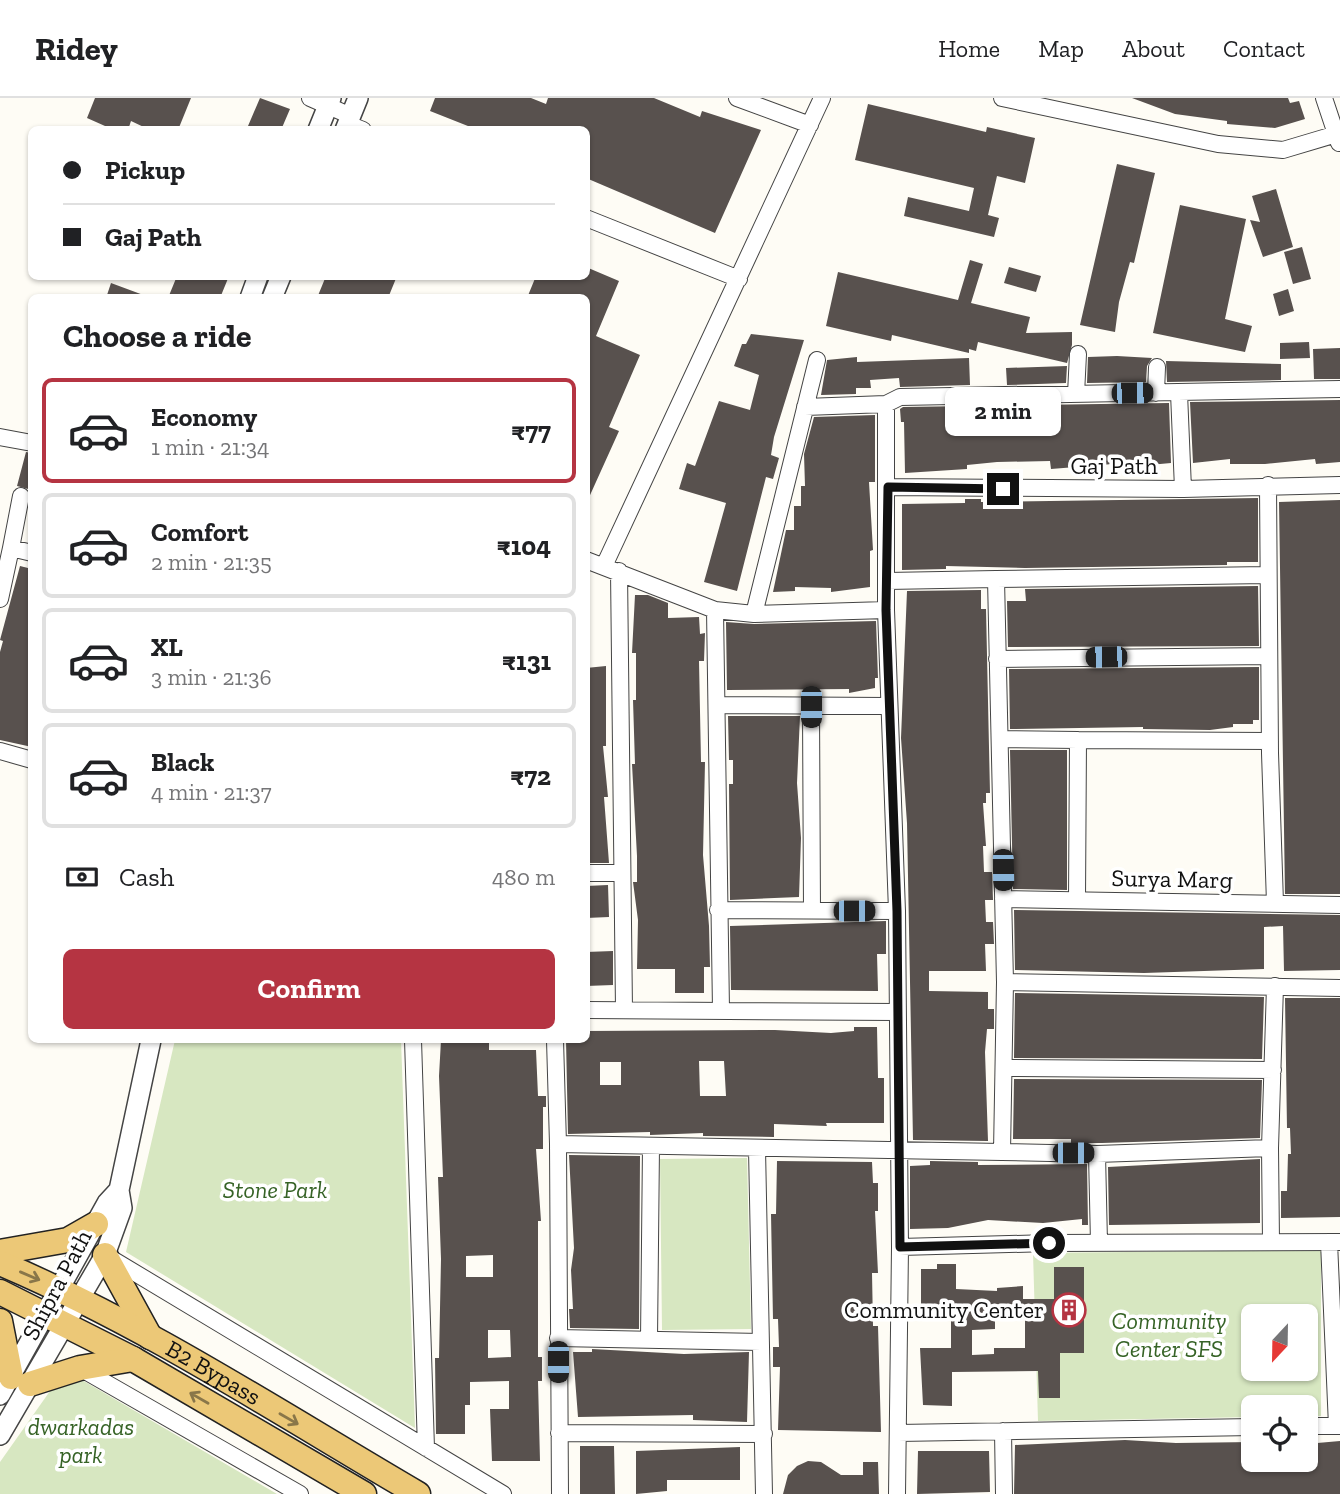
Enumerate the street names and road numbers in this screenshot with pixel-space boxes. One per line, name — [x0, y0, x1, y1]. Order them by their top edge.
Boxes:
street label: Gaj Path — [1070, 451, 1158, 480]
street label: Surya Marg — [1111, 863, 1233, 894]
street label: Shipra Path — [15, 1224, 98, 1345]
street label: B2 Bypass — [161, 1333, 266, 1411]

